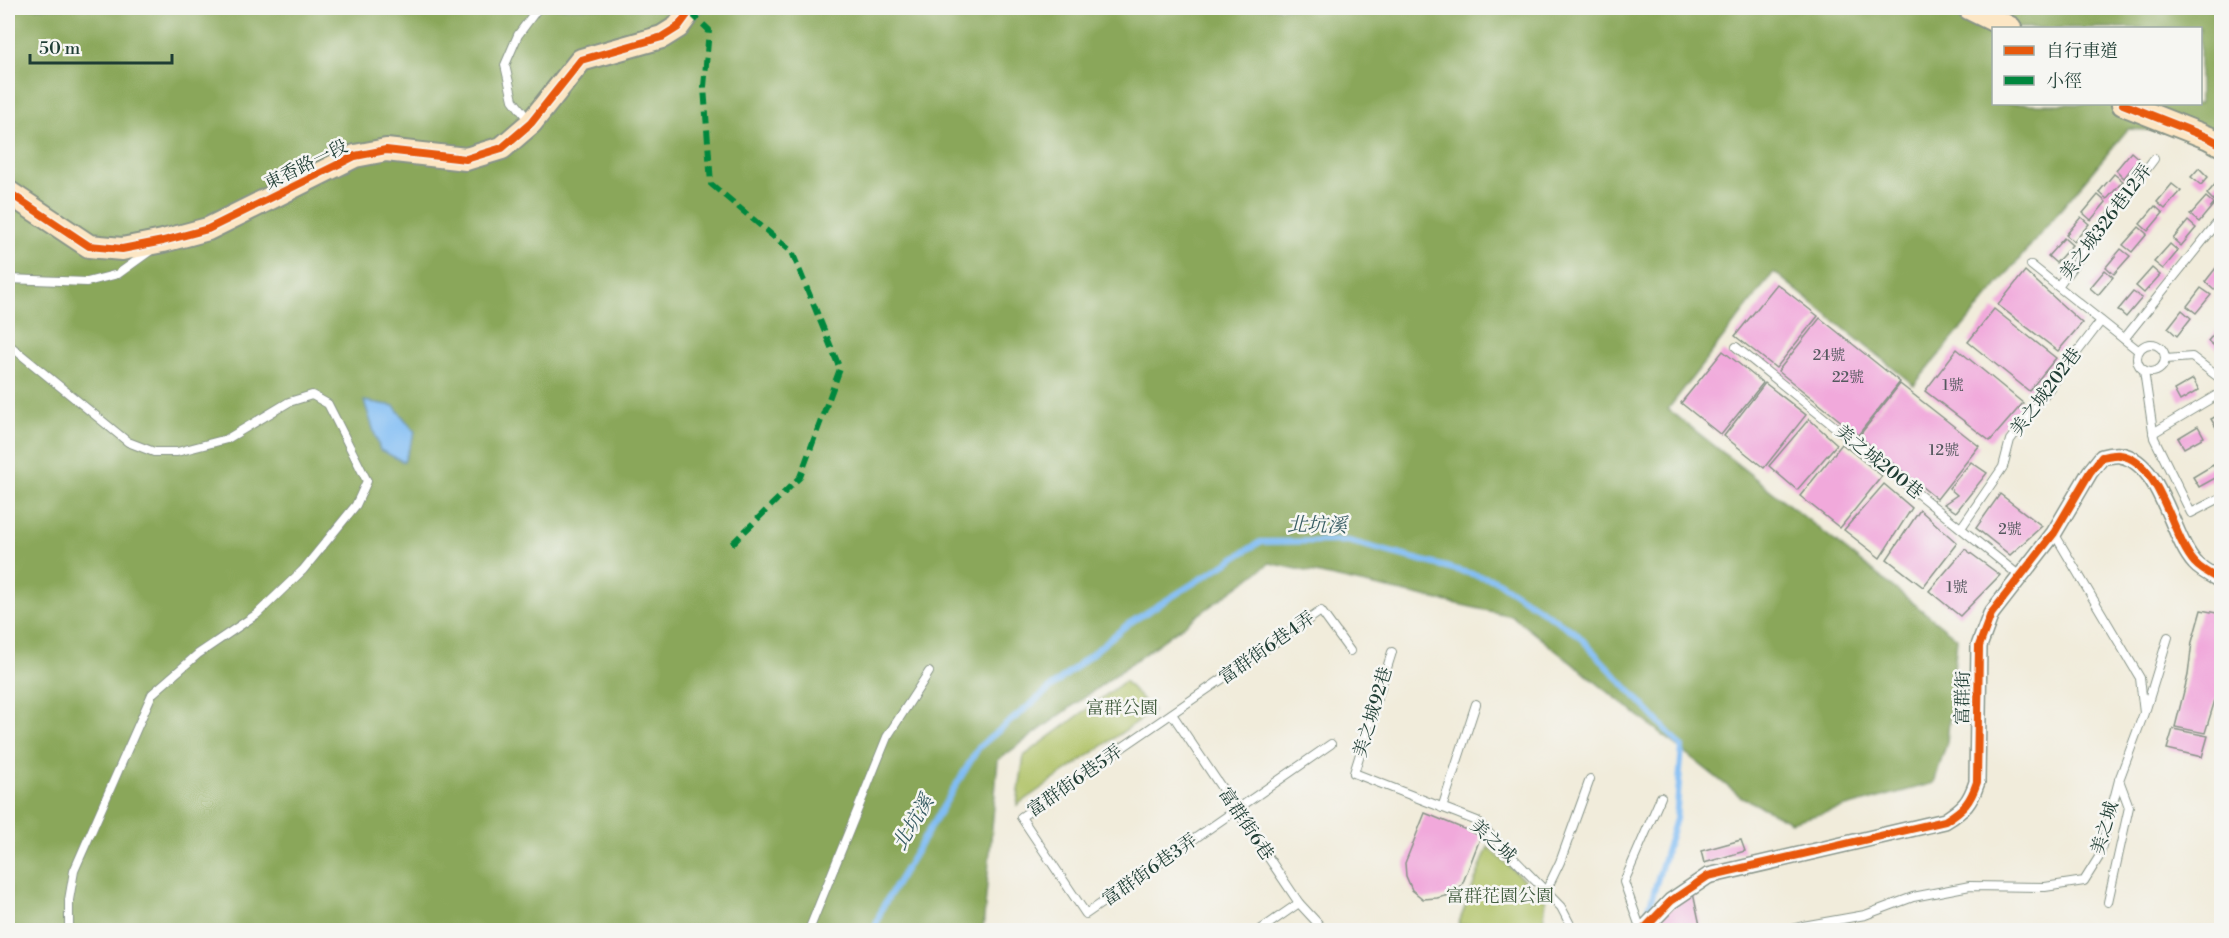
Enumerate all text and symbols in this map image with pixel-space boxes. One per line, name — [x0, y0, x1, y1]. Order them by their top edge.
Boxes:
scale bar — [30, 27, 172, 65]
legend — [1992, 27, 2202, 105]
text: 50 m — [39, 37, 81, 60]
text: 自行車道 — [2046, 40, 2118, 63]
text: 小徑 — [2046, 70, 2082, 93]
street label: 東香路一段 — [261, 135, 351, 195]
street label: 美之城326巷12弄 — [2055, 159, 2157, 285]
street label: 美之城202巷 — [2005, 343, 2087, 441]
house number: 24號 — [1813, 346, 1845, 365]
house number: 22號 — [1832, 368, 1864, 387]
house number: 1號 — [1942, 376, 1964, 395]
street label: 美之城200巷 — [1831, 420, 1927, 504]
house number: 12號 — [1929, 441, 1959, 460]
water label: 北坑溪 — [1287, 513, 1349, 539]
house number: 2號 — [1998, 520, 2022, 539]
house number: 1號 — [1946, 578, 1968, 597]
street label: 富群街6巷4弄 — [1215, 607, 1319, 689]
street label: 美之城92巷 — [1348, 664, 1398, 760]
street label: 富群街 — [1951, 671, 1975, 725]
park label: 富群公園 — [1086, 697, 1158, 720]
street label: 富群街6巷5弄 — [1023, 740, 1127, 822]
street label: 富群街6巷 — [1213, 783, 1279, 865]
water label: 北坑溪 — [888, 789, 941, 855]
street label: 美之城 — [2087, 799, 2123, 857]
street label: 美之城 — [1465, 814, 1521, 868]
street label: 富群街6巷3弄 — [1098, 829, 1202, 911]
park label: 富群花園公園 — [1446, 885, 1554, 908]

